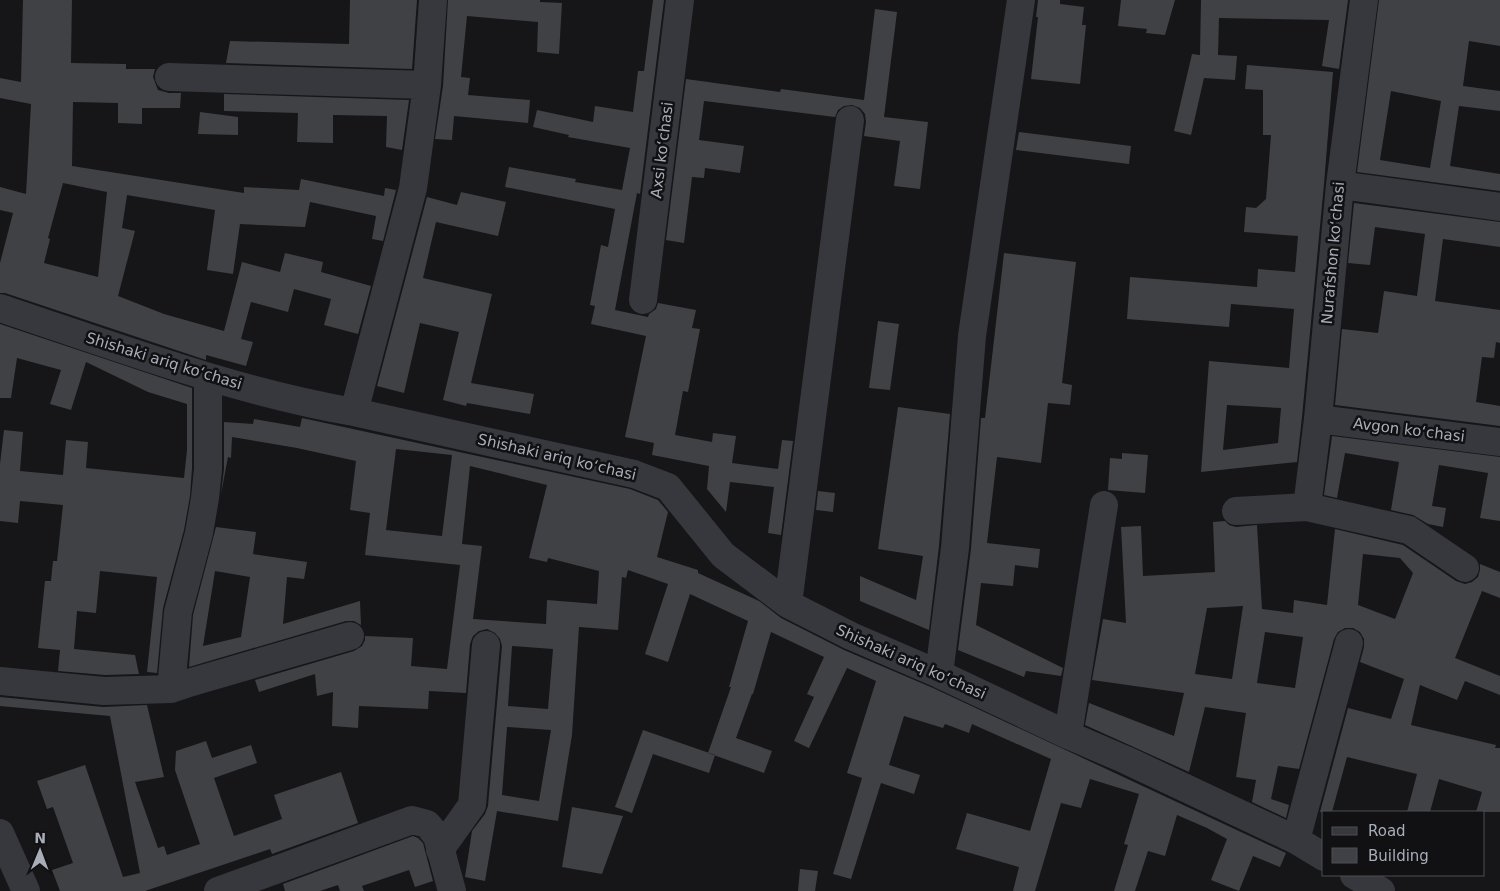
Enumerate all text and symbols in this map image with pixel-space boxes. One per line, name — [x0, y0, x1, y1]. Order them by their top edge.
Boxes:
street label: Axsi koʻchasi — [647, 101, 677, 199]
street label: Nurafshon koʻchasi — [1318, 181, 1348, 325]
street label: Shishaki ariq koʻchasi — [84, 329, 244, 393]
street label: Avgon koʻchasi — [1352, 414, 1466, 446]
street label: Shishaki ariq koʻchasi — [476, 430, 638, 484]
street label: Shishaki ariq koʻchasi — [833, 621, 989, 703]
legend — [1322, 811, 1485, 876]
text: Road — [1368, 822, 1406, 840]
north arrow — [15, 826, 65, 876]
text: N — [34, 830, 46, 846]
text: Building — [1368, 847, 1429, 865]

